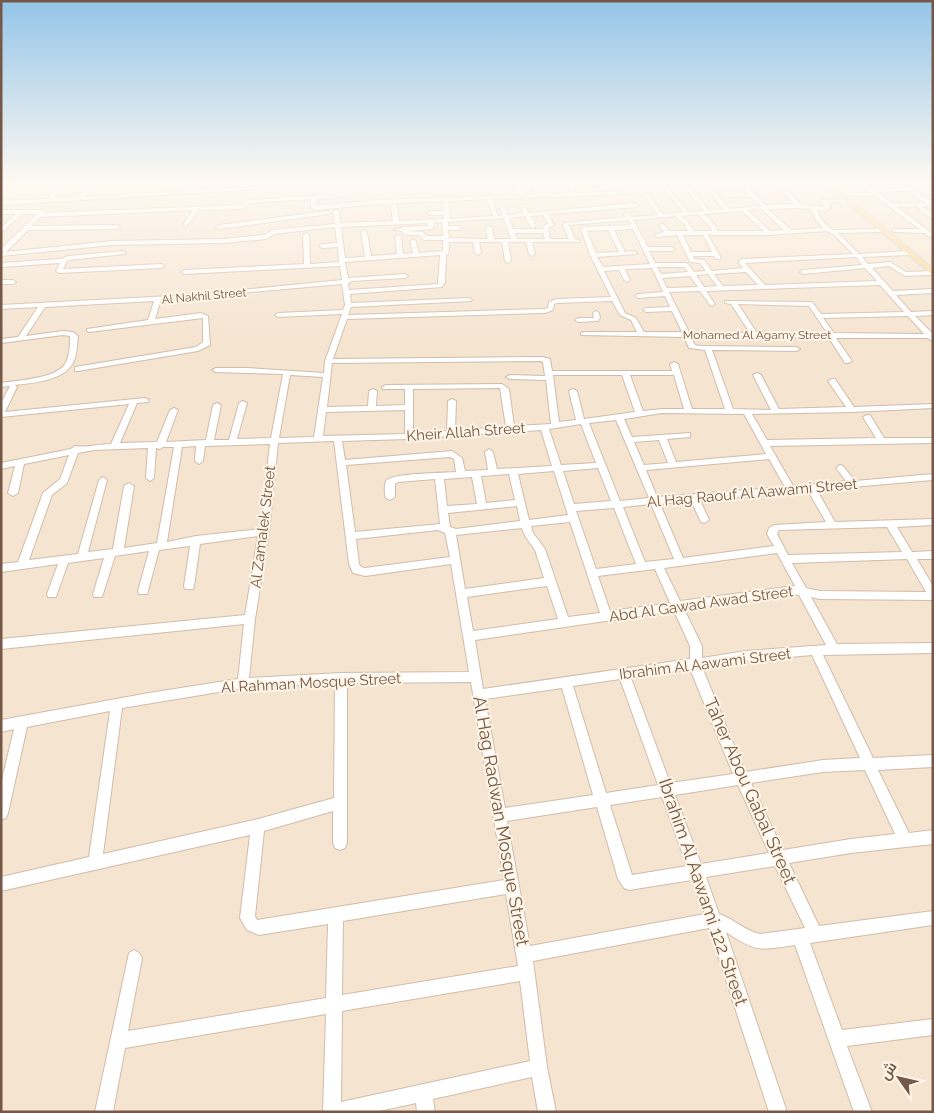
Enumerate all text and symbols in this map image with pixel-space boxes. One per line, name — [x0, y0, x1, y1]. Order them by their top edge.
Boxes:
street label: Al Nakhil Street — [161, 285, 247, 307]
street label: Mohamed Al Agamy Street — [683, 328, 831, 342]
street label: Kheir Allah Street — [406, 419, 526, 445]
street label: Al Zamalek Street — [247, 465, 279, 589]
street label: Al Hag Raouf Al Aawami Street — [646, 475, 858, 511]
street label: Abd Al Gawad Awad Street — [608, 582, 794, 626]
street label: Ibrahim Al Aawami Street — [618, 645, 792, 683]
street label: Al Rahman Mosque Street — [220, 669, 402, 697]
street label: Al Hag Radwan Mosque Street — [469, 694, 534, 948]
street label: Taher Abou Gabal Street — [700, 694, 801, 887]
street label: Ibrahim Al Aawami 122 Street — [655, 775, 752, 1008]
north arrow — [874, 1053, 924, 1103]
text: ش — [877, 1059, 901, 1083]

